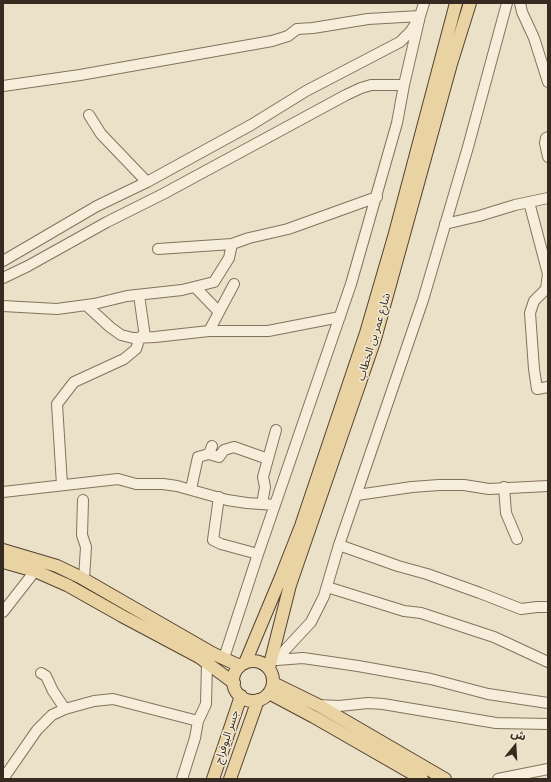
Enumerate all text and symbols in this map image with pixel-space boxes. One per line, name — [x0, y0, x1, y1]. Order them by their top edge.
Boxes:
street label: شارع عمر بن الخطاب — [354, 292, 394, 382]
street label: جسر البوفراج — [212, 708, 242, 766]
north arrow — [495, 726, 535, 766]
text: ش — [509, 726, 528, 744]

